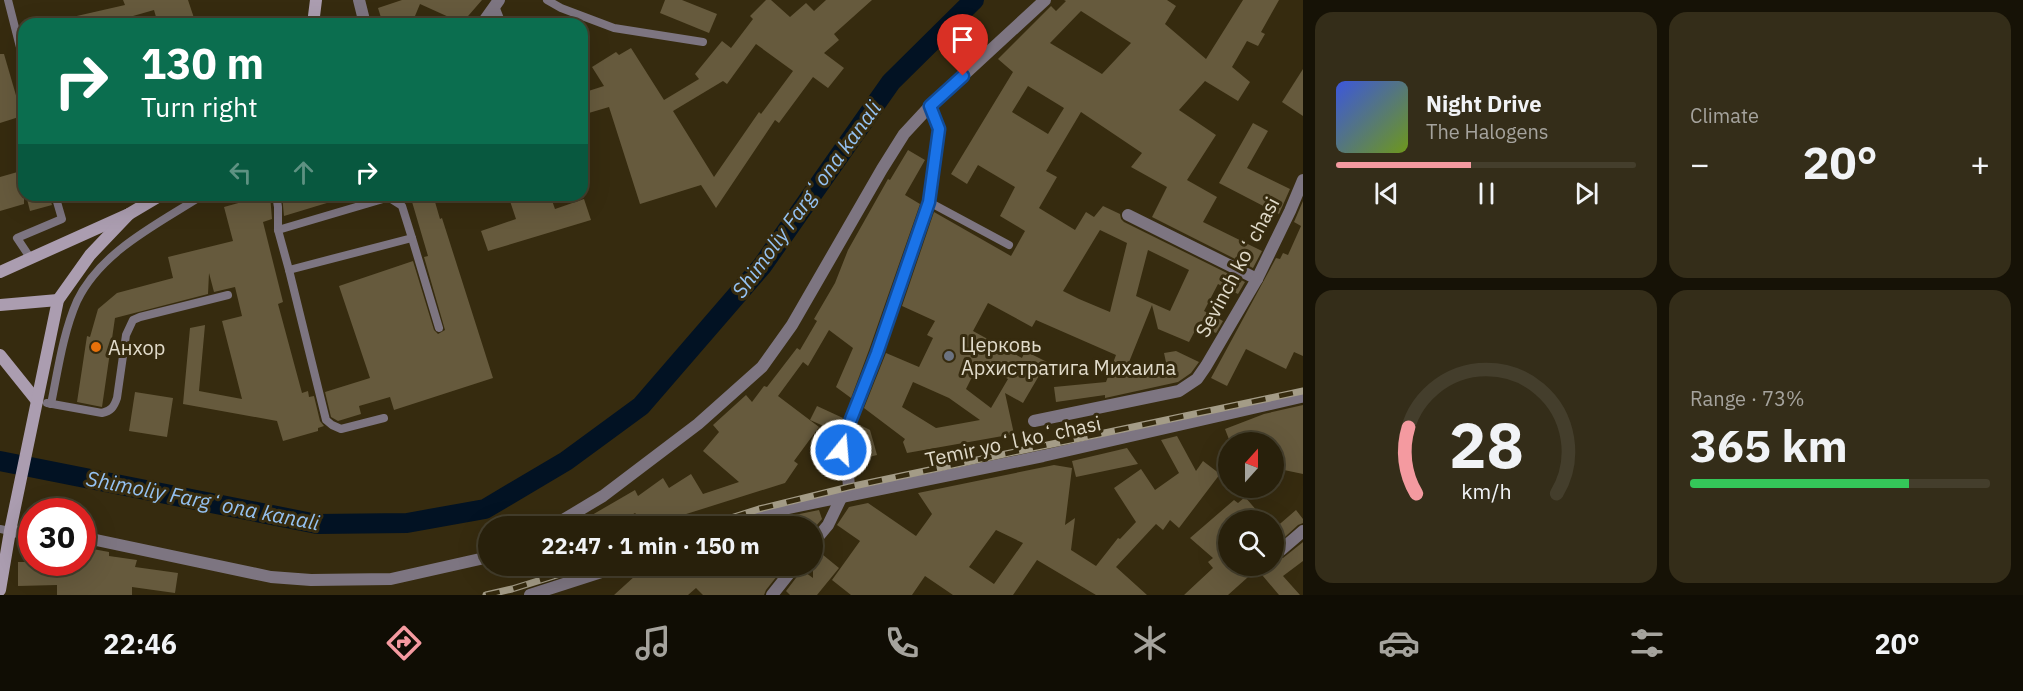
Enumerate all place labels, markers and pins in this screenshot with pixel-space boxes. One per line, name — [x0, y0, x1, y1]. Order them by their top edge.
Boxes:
pin — [937, 14, 988, 76]
place label: Церковь Архистратига Михаила — [961, 331, 1176, 381]
place label: Анхор — [108, 334, 165, 361]
marker: Анхор — [89, 340, 103, 354]
marker: Церковь Архистратига Михаила — [942, 349, 956, 363]

